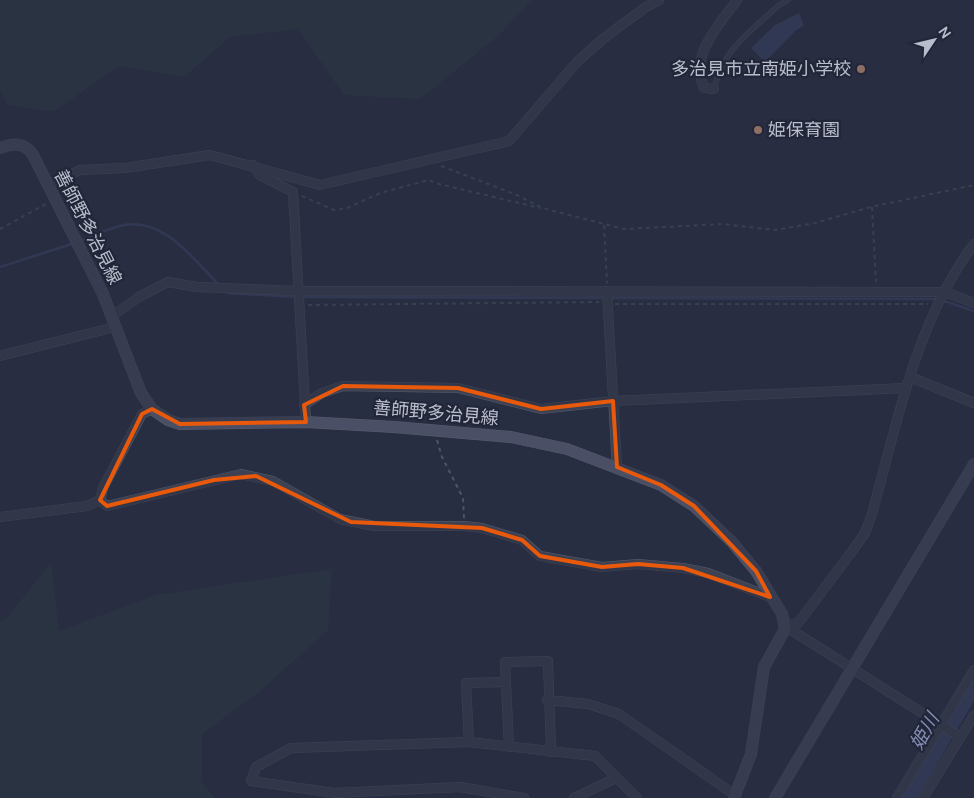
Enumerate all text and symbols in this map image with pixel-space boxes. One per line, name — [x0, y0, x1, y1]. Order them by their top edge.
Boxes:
north arrow — [909, 15, 959, 65]
text: N — [934, 23, 956, 42]
place label: 多治見市立南姫小学校 — [671, 56, 851, 80]
marker: 多治見市立南姫小学校 — [855, 63, 867, 75]
place label: 姫保育園 — [768, 117, 840, 141]
marker: 姫保育園 — [752, 124, 764, 136]
street label: 善師野多治見線 — [50, 165, 128, 288]
street label: 善師野多治見線 — [372, 395, 500, 429]
water label: 姫川 — [903, 706, 946, 754]

